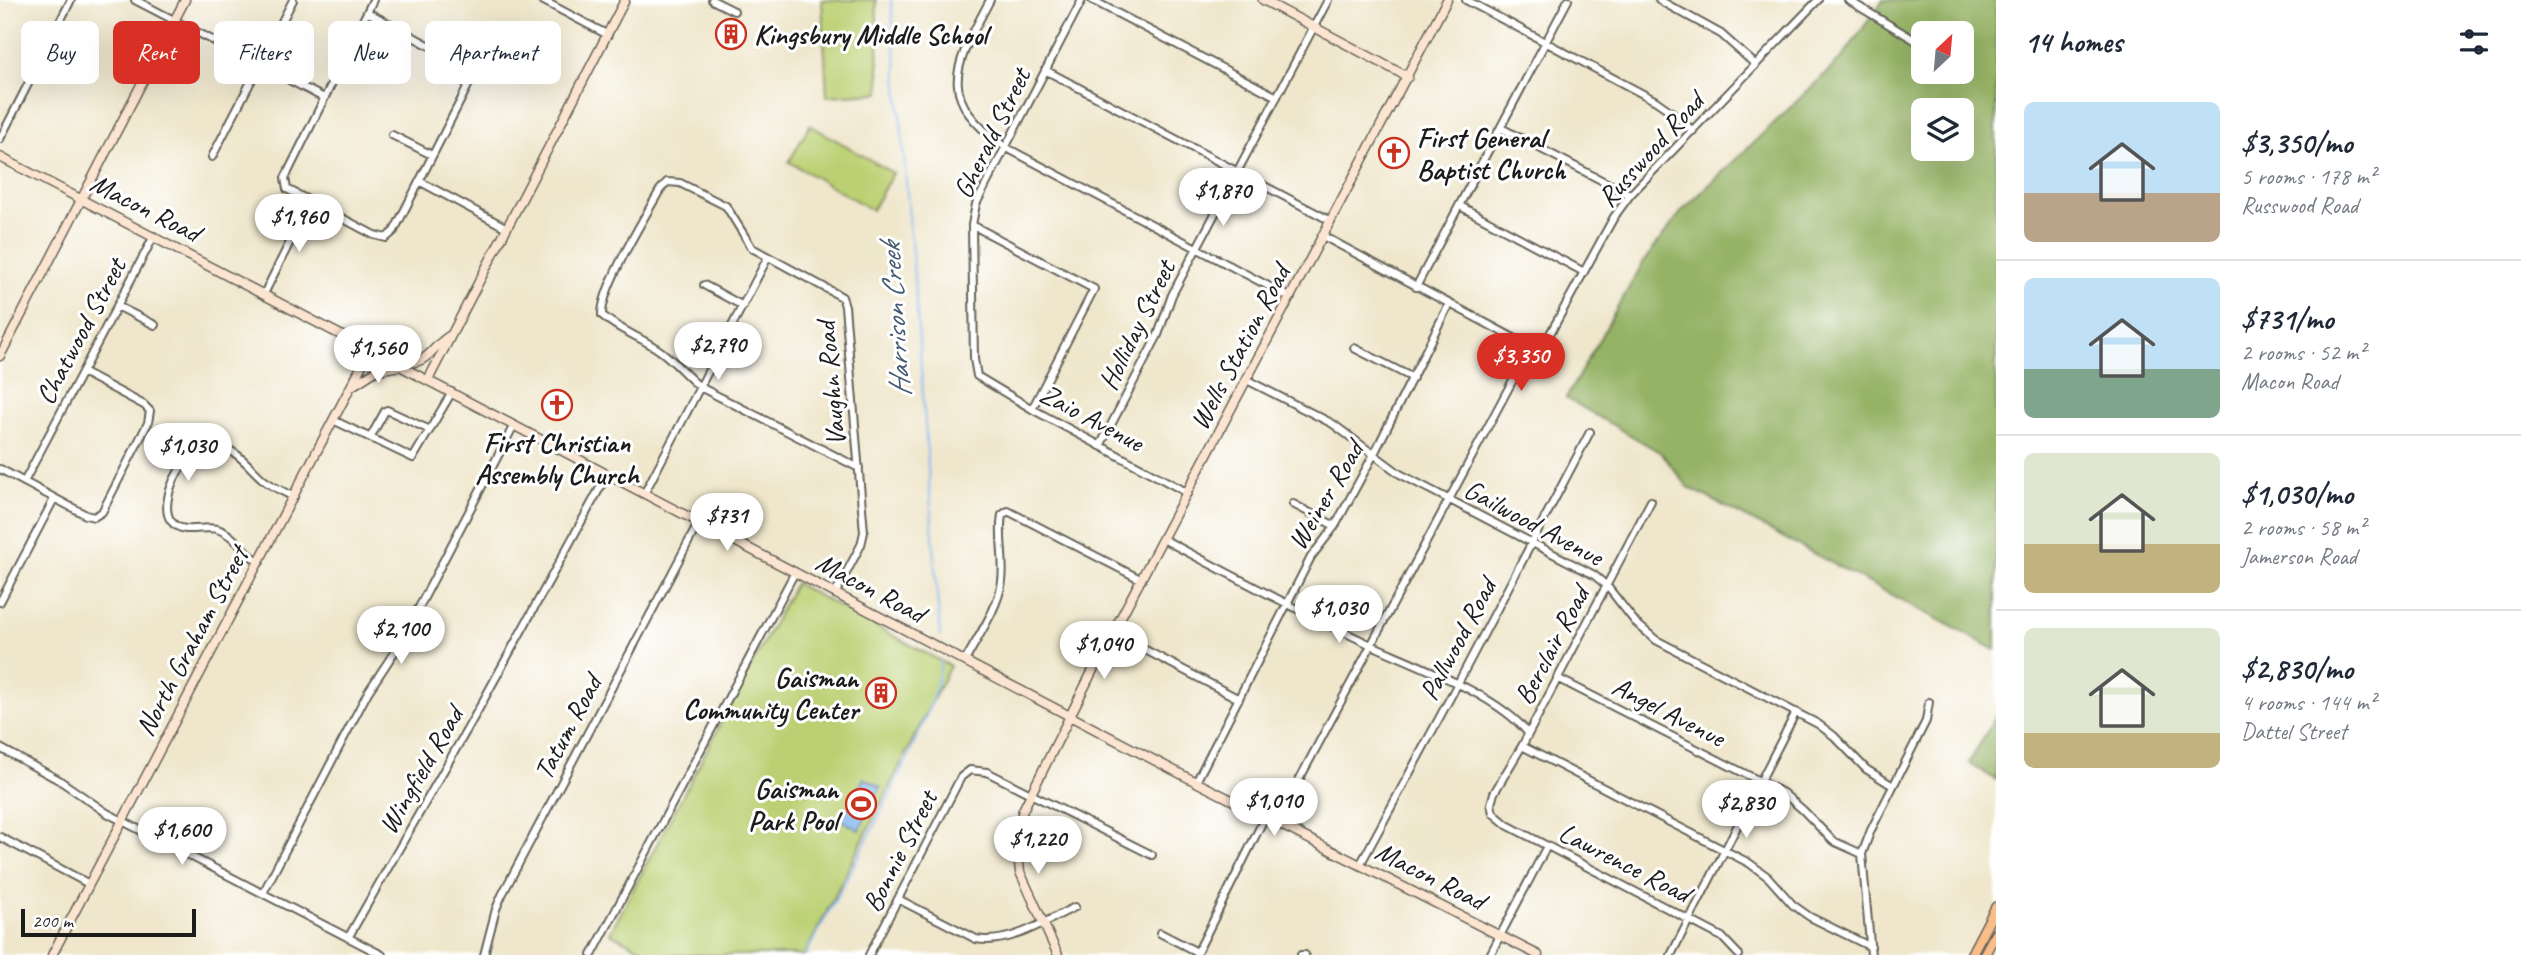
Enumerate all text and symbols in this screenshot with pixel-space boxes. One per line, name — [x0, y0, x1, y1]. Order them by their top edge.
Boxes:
building icon: Kingsbury Middle School — [714, 17, 748, 51]
place label: Kingsbury Middle School — [754, 17, 992, 52]
chip: Buy — [21, 21, 99, 84]
chip: Rent — [113, 21, 200, 84]
chip: Filters — [214, 21, 314, 84]
chip: New — [328, 21, 411, 84]
chip: Apartment — [425, 21, 561, 84]
north arrow — [1911, 21, 1974, 84]
map controls — [1911, 21, 1974, 161]
text: 14 homes — [2024, 23, 2122, 61]
icon: filters — [2455, 23, 2493, 61]
street label: Gherald Street — [945, 60, 1039, 204]
street label: Russwood Road — [1590, 82, 1714, 214]
button: layers — [1911, 98, 1974, 161]
place label: First General Baptist Church — [1417, 120, 1566, 187]
text: $3,350/mo — [2241, 124, 2352, 162]
icon: home — [2080, 130, 2164, 214]
church icon: First General Baptist Church — [1377, 136, 1411, 170]
text: 5 rooms · 178 m² — [2241, 162, 2376, 191]
street label: Macon Road — [85, 165, 210, 252]
pin: $1,870 — [1166, 168, 1280, 228]
text: $1,870 — [1195, 176, 1251, 205]
text: Russwood Road — [2241, 191, 2358, 220]
pin: $1,960 — [242, 194, 356, 254]
text: $1,960 — [271, 202, 327, 231]
water label: Harrison Creek — [870, 236, 919, 398]
street label: Chatwood Street — [27, 250, 135, 410]
street label: Holliday Street — [1090, 252, 1184, 396]
street label: Wells Station Road — [1181, 255, 1299, 436]
text: $731/mo — [2241, 300, 2333, 338]
icon: home — [2080, 306, 2164, 390]
street label: Vaughn Road — [807, 316, 853, 448]
pin: $2,790 — [661, 322, 775, 382]
pin: $1,560 — [321, 326, 435, 385]
text: $2,790 — [690, 330, 746, 359]
text: $1,560 — [350, 333, 406, 362]
pin: $3,350 — [1464, 334, 1578, 393]
text: 2 rooms · 52 m² — [2241, 338, 2365, 367]
text: $3,350 — [1493, 341, 1549, 370]
text: Macon Road — [2241, 367, 2338, 396]
street label: Zaio Avenue — [1034, 376, 1151, 460]
church icon: First Christian Assembly Church — [540, 388, 574, 422]
pin: $1,030 — [131, 424, 245, 483]
place label: First Christian Assembly Church — [475, 425, 641, 492]
text: $1,030 — [160, 431, 216, 460]
street label: Weiner Road — [1279, 431, 1373, 556]
street label: Gailwood Avenue — [1458, 471, 1611, 575]
text: $1,030/mo — [2241, 475, 2353, 513]
icon: home — [2080, 481, 2164, 565]
pin: $731 — [686, 494, 768, 553]
text: $731 — [706, 501, 748, 530]
text: 2 rooms · 58 m² — [2241, 513, 2365, 542]
street label: North Graham Street — [127, 537, 258, 742]
text: Jamerson Road — [2241, 542, 2357, 571]
street label: Macon Road — [810, 544, 935, 633]
street label: Pallwood Road — [1411, 569, 1506, 706]
street label: Berclair Road — [1506, 577, 1599, 710]
pin: $1,030 — [1282, 586, 1396, 645]
text: $1,030 — [1311, 593, 1367, 622]
pin: $2,100 — [344, 606, 458, 666]
text: $2,100 — [373, 614, 429, 643]
pin: $1,040 — [1047, 622, 1161, 681]
text: $1,040 — [1076, 629, 1132, 658]
text: $2,830/mo — [2241, 650, 2353, 688]
icon: home — [2080, 656, 2164, 740]
place label: Gaisman Community Center — [683, 660, 861, 728]
street label: Tatum Road — [525, 666, 611, 785]
street label: Angel Avenue — [1607, 668, 1732, 755]
building icon: Gaisman Community Center — [864, 676, 898, 710]
text: 4 rooms · 144 m² — [2241, 688, 2376, 717]
street label: Wingfield Road — [370, 697, 473, 840]
text: Dattel Street — [2241, 717, 2347, 746]
place label: Gaisman Park Pool — [748, 771, 843, 838]
pin: $1,010 — [1217, 778, 1331, 838]
pin: $2,830 — [1689, 780, 1803, 840]
street label: Bonnie Street — [854, 782, 946, 918]
text: $1,010 — [1246, 786, 1302, 815]
sports icon: Gaisman Park Pool — [844, 787, 878, 821]
text: $2,830 — [1718, 788, 1774, 817]
pin: $1,600 — [125, 808, 239, 867]
street label: Lawrence Road — [1553, 814, 1700, 912]
text: $1,600 — [154, 815, 210, 844]
pin: $1,220 — [981, 816, 1095, 876]
text: $1,220 — [1010, 824, 1066, 853]
street label: Macon Road — [1370, 833, 1495, 920]
scale bar — [21, 906, 196, 938]
text: 200 m — [32, 909, 73, 933]

